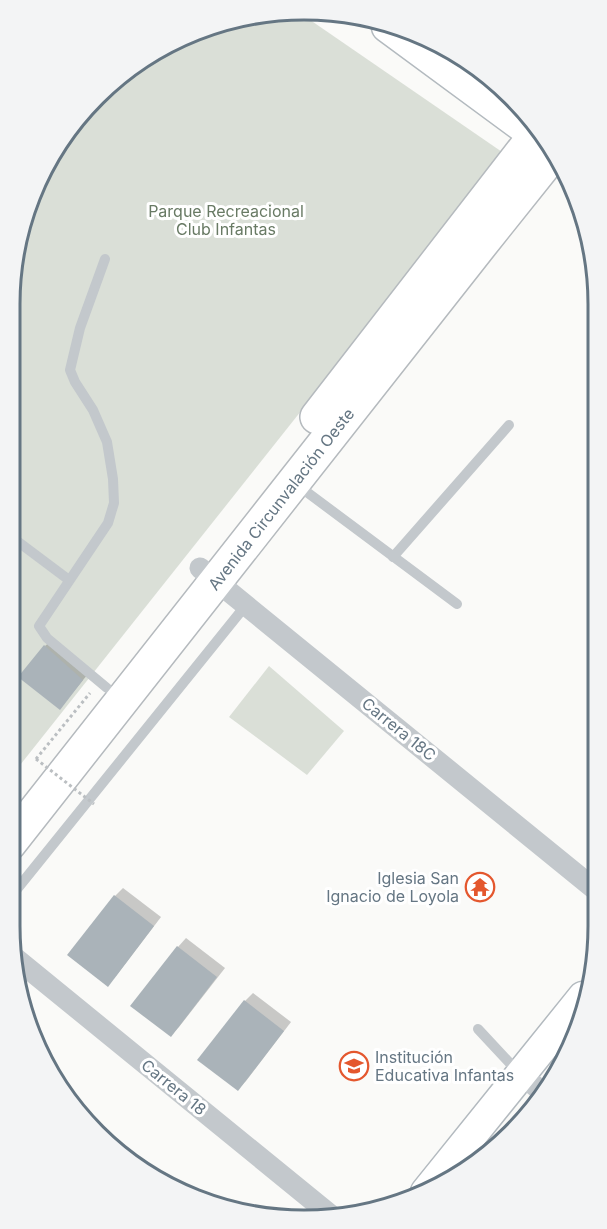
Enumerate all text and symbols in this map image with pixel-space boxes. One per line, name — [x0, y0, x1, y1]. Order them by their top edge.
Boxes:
park label: Parque Recreacional Club Infantas — [148, 201, 304, 239]
street label: Avenida Circunvalación Oeste — [204, 404, 358, 594]
street label: Carrera 18C — [358, 693, 440, 765]
place label: Iglesia San Ignacio de Loyola — [326, 868, 459, 906]
temple icon: Iglesia San Ignacio de Loyola — [464, 871, 496, 903]
place label: Institución Educativa Infantas — [375, 1047, 514, 1085]
school or university icon: Institución Educativa Infantas — [338, 1050, 370, 1082]
street label: Carrera 18 — [137, 1055, 211, 1119]

